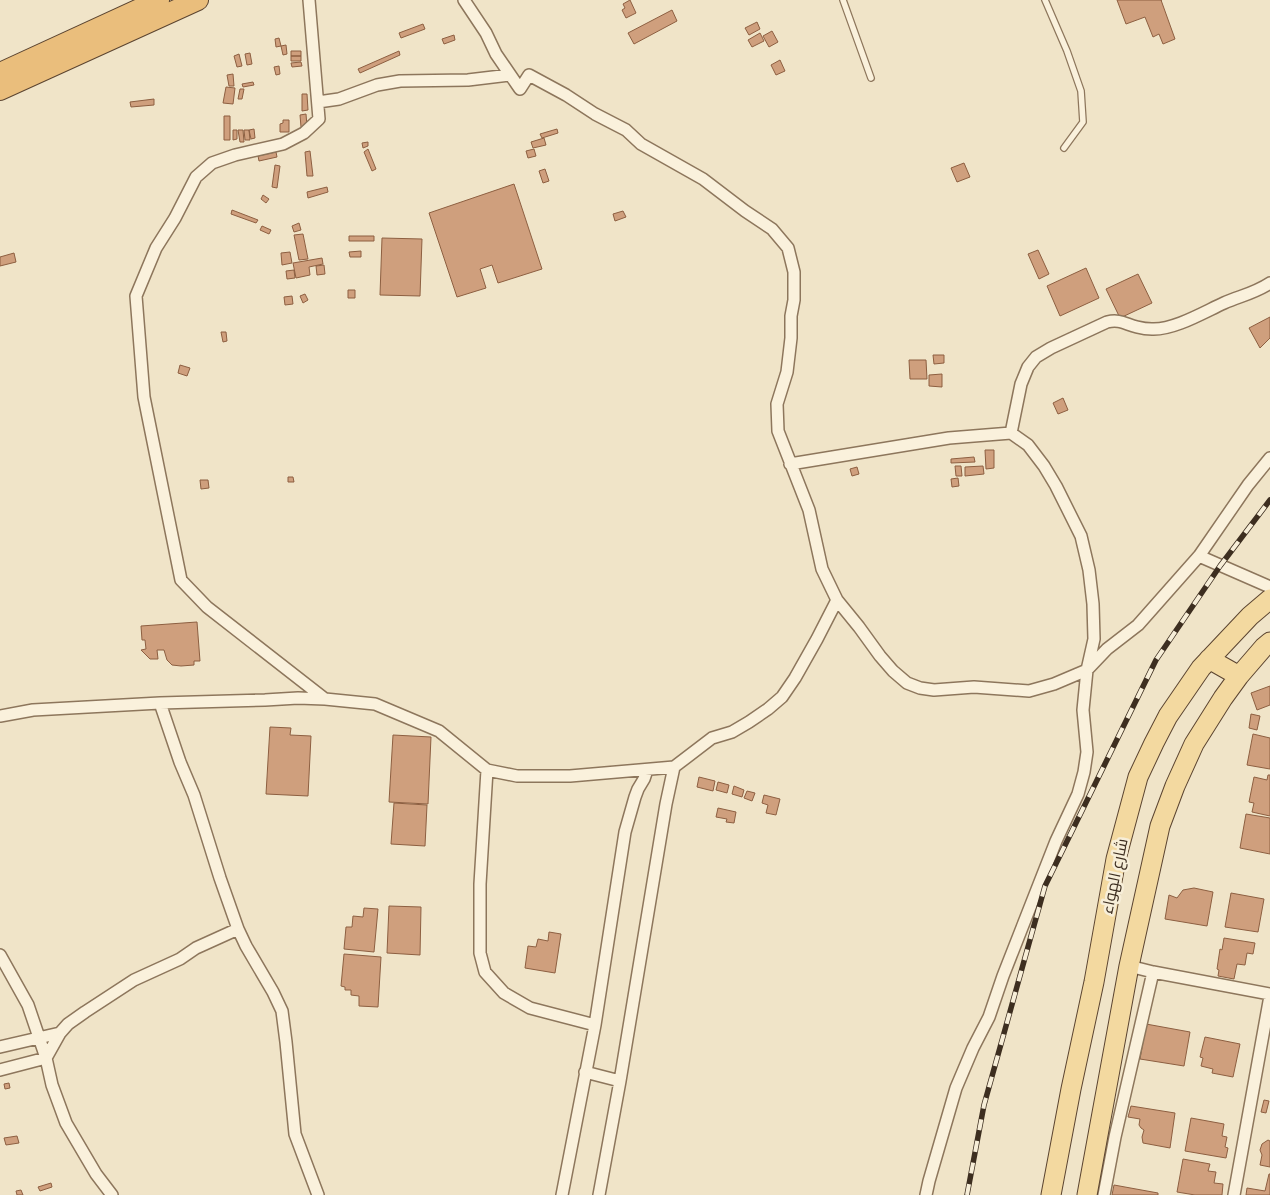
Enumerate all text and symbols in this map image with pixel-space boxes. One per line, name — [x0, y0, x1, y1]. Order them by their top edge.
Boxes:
street label: شارع الهواء — [1096, 836, 1134, 916]

